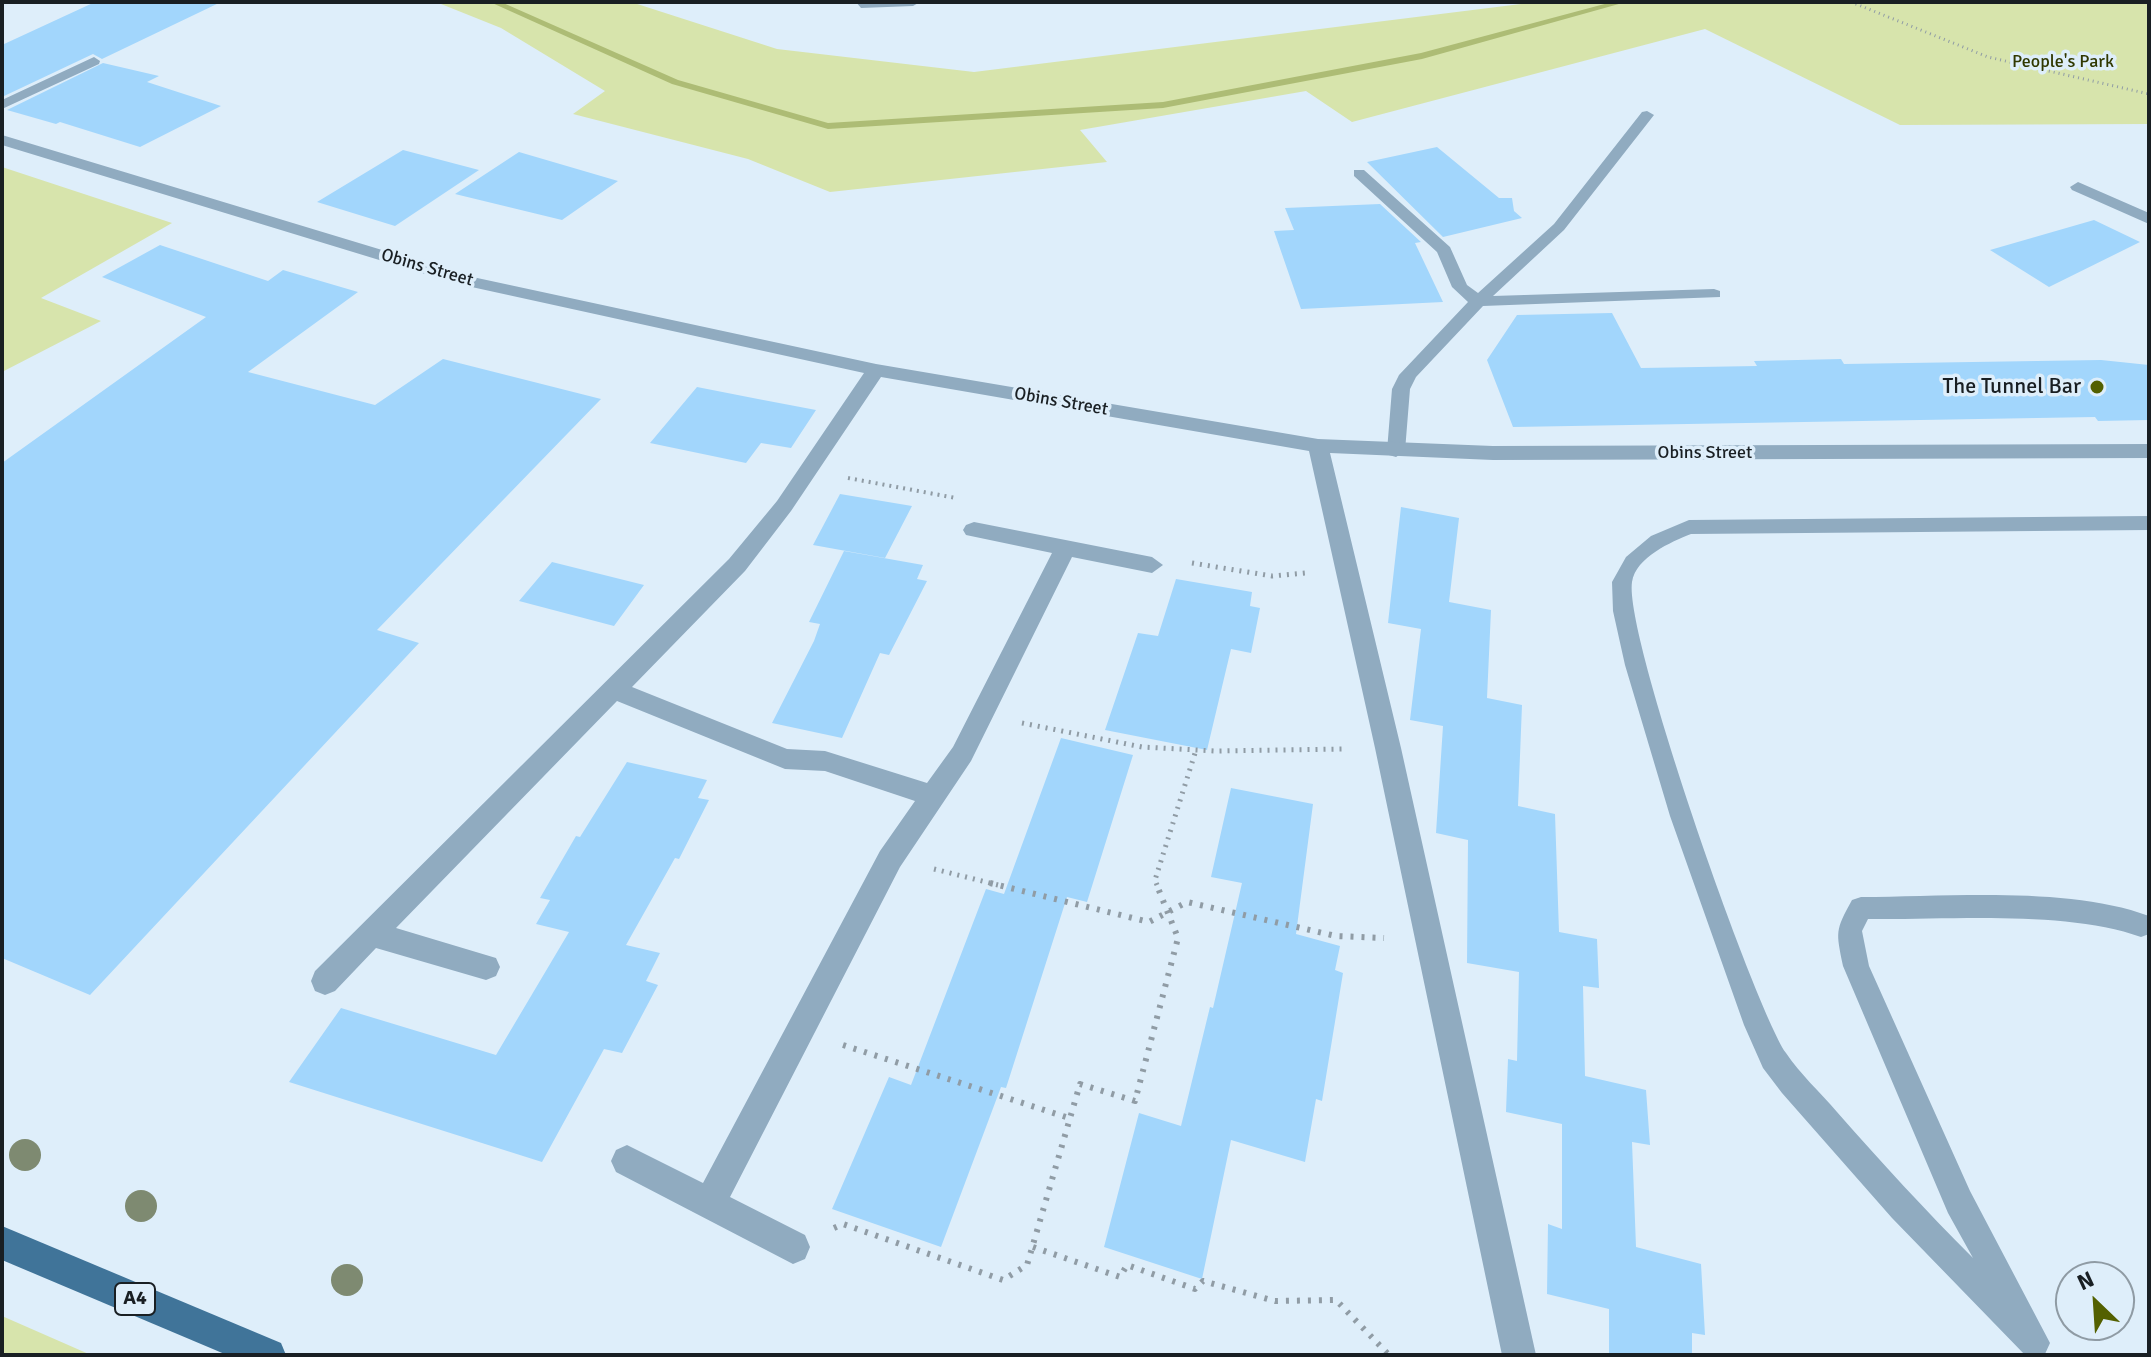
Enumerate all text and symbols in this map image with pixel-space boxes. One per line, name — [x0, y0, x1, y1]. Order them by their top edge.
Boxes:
park label: People's Park — [2012, 51, 2114, 73]
street label: Obins Street — [378, 245, 476, 291]
place label: The Tunnel Bar — [1942, 374, 2081, 400]
marker: The Tunnel Bar — [2088, 378, 2106, 396]
street label: Obins Street — [1012, 383, 1110, 421]
street label: Obins Street — [1658, 442, 1752, 464]
north arrow — [2055, 1261, 2135, 1341]
text: N — [2073, 1265, 2098, 1296]
road number: A4 — [115, 1283, 155, 1315]

